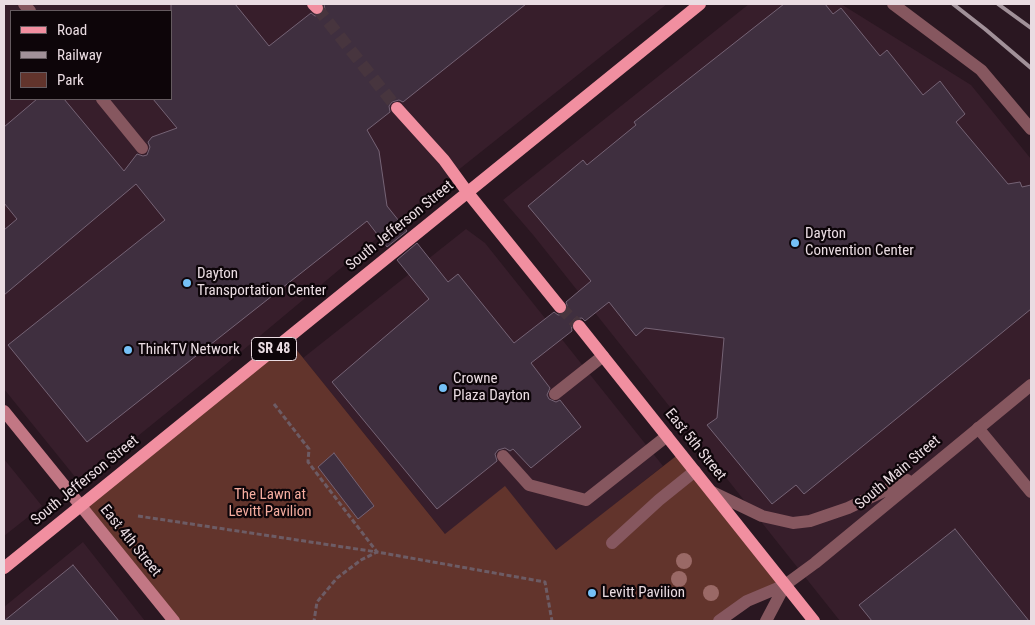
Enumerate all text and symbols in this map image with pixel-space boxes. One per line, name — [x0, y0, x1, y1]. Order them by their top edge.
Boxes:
legend — [10, 10, 172, 100]
text: Road — [57, 21, 87, 39]
text: Railway — [57, 46, 102, 64]
text: Park — [57, 71, 84, 89]
street label: South Jefferson Street — [343, 177, 457, 275]
place label: Dayton Convention Center — [805, 225, 914, 260]
marker: Dayton Convention Center — [789, 237, 801, 249]
place label: Dayton Transportation Center — [197, 265, 326, 300]
marker: Dayton Transportation Center — [181, 277, 193, 289]
road number: SR 48 — [252, 338, 296, 360]
place label: ThinkTV Network — [138, 341, 240, 359]
marker: ThinkTV Network — [122, 344, 134, 356]
place label: Crowne Plaza Dayton — [453, 370, 530, 405]
marker: Crowne Plaza Dayton — [437, 382, 449, 394]
street label: East 5th Street — [661, 406, 729, 484]
street label: South Jefferson Street — [28, 432, 142, 530]
street label: South Main Street — [852, 432, 944, 514]
park label: The Lawn at Levitt Pavilion — [228, 486, 312, 521]
street label: East 4th Street — [96, 502, 164, 580]
place label: Levitt Pavilion — [602, 584, 685, 602]
marker: Levitt Pavilion — [586, 587, 598, 599]

